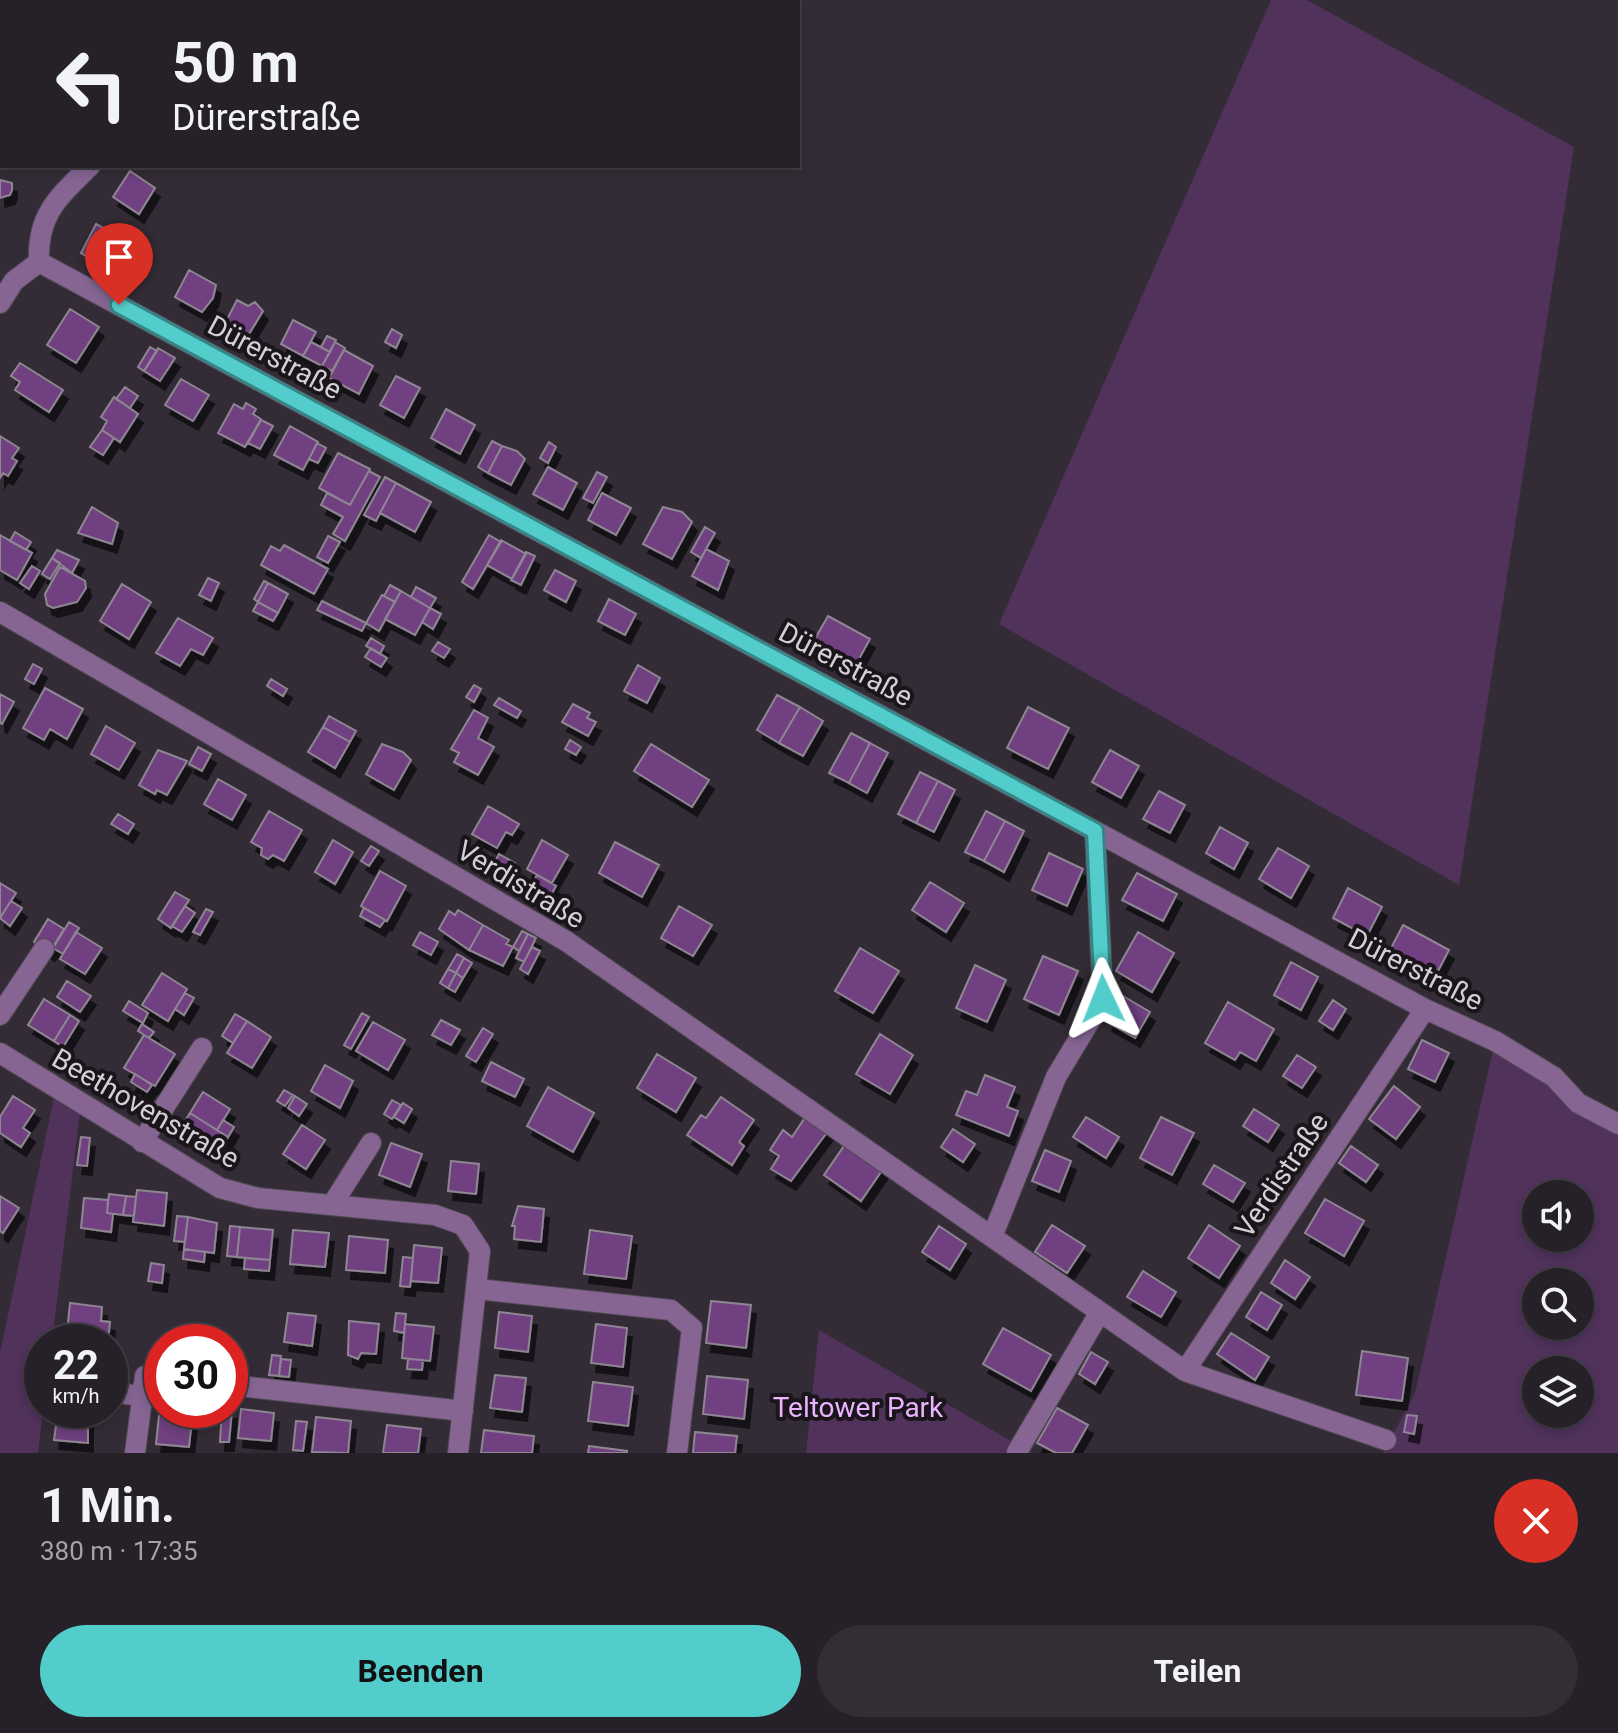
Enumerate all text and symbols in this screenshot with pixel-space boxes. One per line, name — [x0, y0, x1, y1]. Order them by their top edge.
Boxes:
text: 50 m — [172, 30, 299, 96]
icon: left — [40, 32, 144, 136]
text: Dürerstraße — [172, 97, 361, 139]
pin — [85, 223, 153, 305]
icon: arrive — [97, 235, 141, 279]
street label: Dürerstraße — [202, 308, 347, 406]
street label: Dürerstraße — [773, 615, 918, 713]
street label: Verdistraße — [451, 833, 591, 935]
street label: Dürerstraße — [1343, 921, 1489, 1017]
position arrow — [1061, 957, 1145, 1041]
street label: Beethovenstraße — [46, 1042, 245, 1175]
street label: Verdistraße — [1228, 1107, 1335, 1244]
map controls — [1522, 1180, 1594, 1428]
button: sound — [1522, 1180, 1594, 1252]
button: search — [1522, 1268, 1594, 1340]
speed limit sign: 30 — [144, 1324, 248, 1428]
text: 22 — [53, 1342, 99, 1389]
button: layers — [1522, 1356, 1594, 1428]
text: km/h — [53, 1384, 99, 1408]
park label: Teltower Park — [773, 1391, 944, 1424]
text: 1 Min. — [40, 1477, 175, 1534]
button: close — [1494, 1479, 1578, 1563]
text: 380 m · 17:35 — [40, 1536, 198, 1566]
button: Beenden — [40, 1625, 801, 1717]
button: Teilen — [817, 1625, 1578, 1717]

